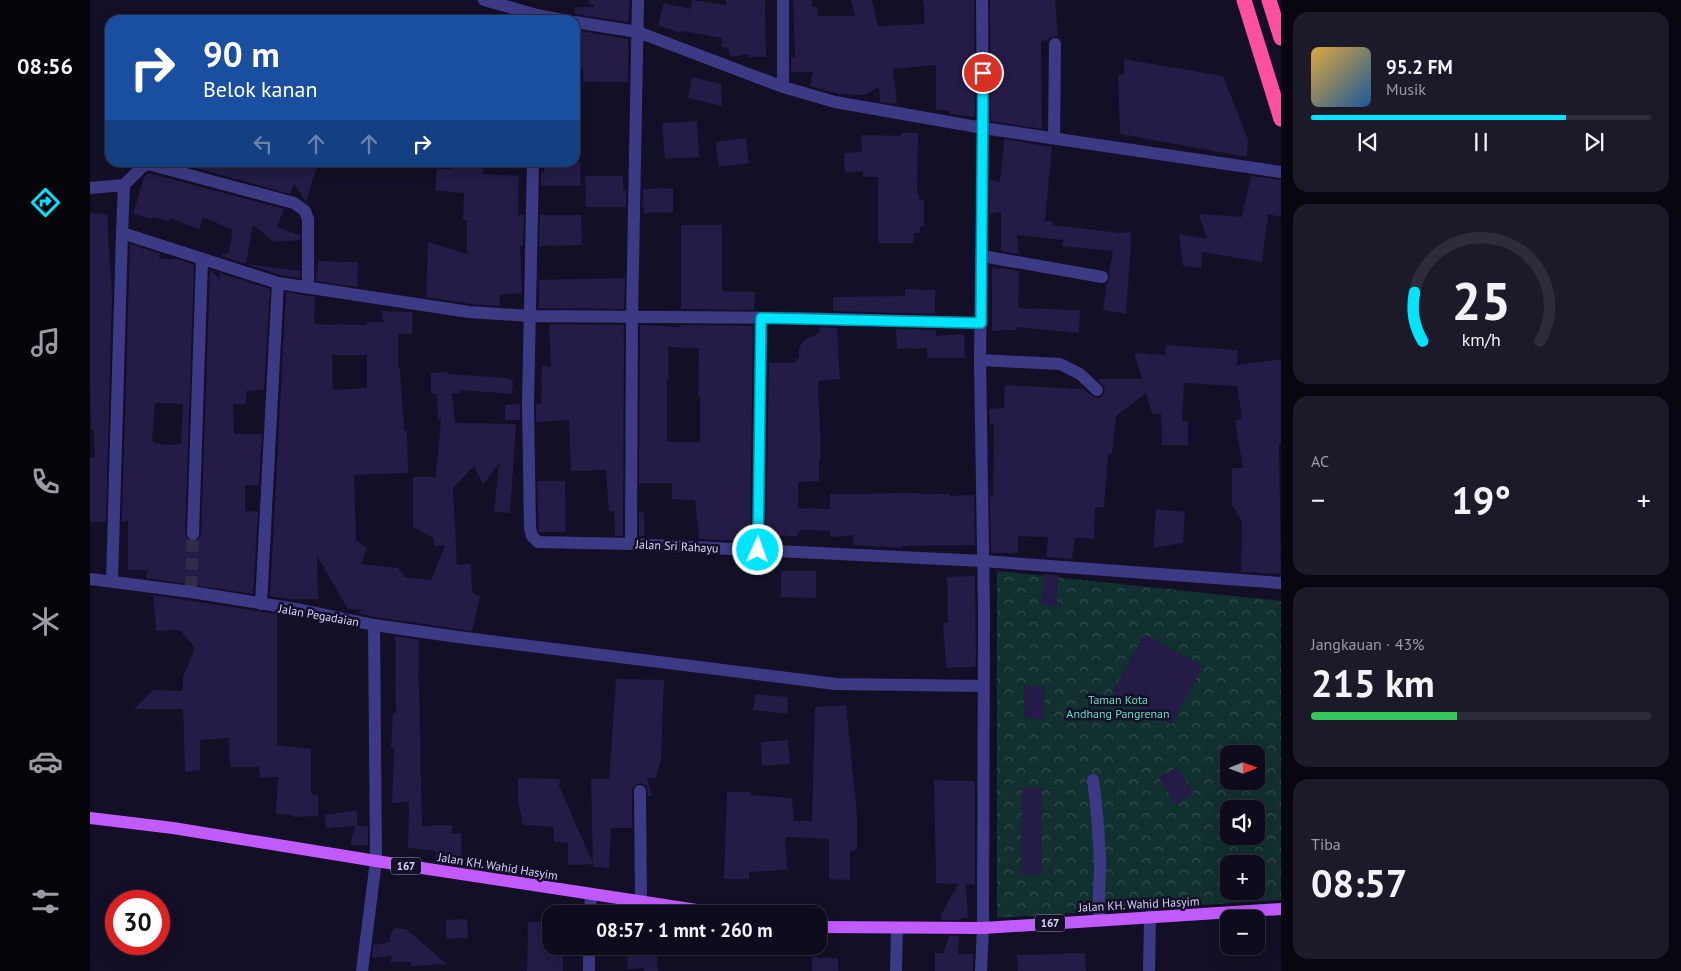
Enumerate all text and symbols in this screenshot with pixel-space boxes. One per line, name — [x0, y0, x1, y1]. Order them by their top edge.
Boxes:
text: 90 m — [203, 31, 280, 77]
icon: right — [120, 35, 185, 100]
text: 08:56 — [17, 52, 73, 80]
pin — [962, 52, 1004, 94]
text: 95.2 FM — [1386, 55, 1453, 79]
icon: arrive — [969, 59, 997, 87]
text: Belok kanan — [203, 75, 317, 103]
text: Musik — [1386, 79, 1426, 99]
icon: previous — [1354, 128, 1382, 156]
icon: pause — [1467, 128, 1495, 156]
icon: next — [1580, 128, 1608, 156]
icon: left — [249, 130, 277, 158]
icon: ahead — [302, 130, 330, 158]
icon: ahead — [355, 130, 383, 158]
icon: right — [408, 130, 436, 158]
icon: directions — [28, 185, 63, 220]
text: 25 — [1452, 267, 1510, 334]
icon: music — [28, 325, 63, 360]
text: km/h — [1461, 328, 1501, 351]
text: AC — [1311, 451, 1329, 471]
icon: phone — [28, 464, 63, 499]
text: 19° — [1451, 475, 1511, 524]
text: − — [1311, 481, 1325, 518]
text: + — [1637, 481, 1651, 518]
position arrow — [731, 523, 783, 575]
street label: Jalan Sri Rahayu — [634, 536, 719, 556]
street label: Jalan Pegadaian — [277, 600, 360, 629]
icon: climate — [28, 604, 63, 639]
text: Jangkauan · 43% — [1311, 634, 1424, 654]
text: 215 km — [1311, 658, 1435, 707]
park label: Taman Kota Andhang Pangrenan — [1066, 692, 1170, 721]
icon: car — [28, 744, 63, 779]
north arrow — [1220, 745, 1265, 790]
map controls — [1220, 745, 1265, 955]
button: sound — [1220, 800, 1265, 845]
text: Tiba — [1311, 834, 1341, 854]
street label: Jalan KH. Wahid Hasyim — [436, 849, 559, 883]
button: + — [1220, 855, 1265, 900]
road number: 167 — [391, 858, 421, 874]
text: 08:57 — [1311, 858, 1407, 907]
icon: filters — [28, 884, 63, 919]
speed limit sign: 30 — [105, 890, 170, 955]
street label: Jalan KH. Wahid Hasyim — [1077, 893, 1200, 915]
button: − — [1220, 910, 1265, 955]
road number: 167 — [1035, 914, 1065, 931]
text: 08:57 · 1 mnt · 260 m — [596, 918, 773, 942]

